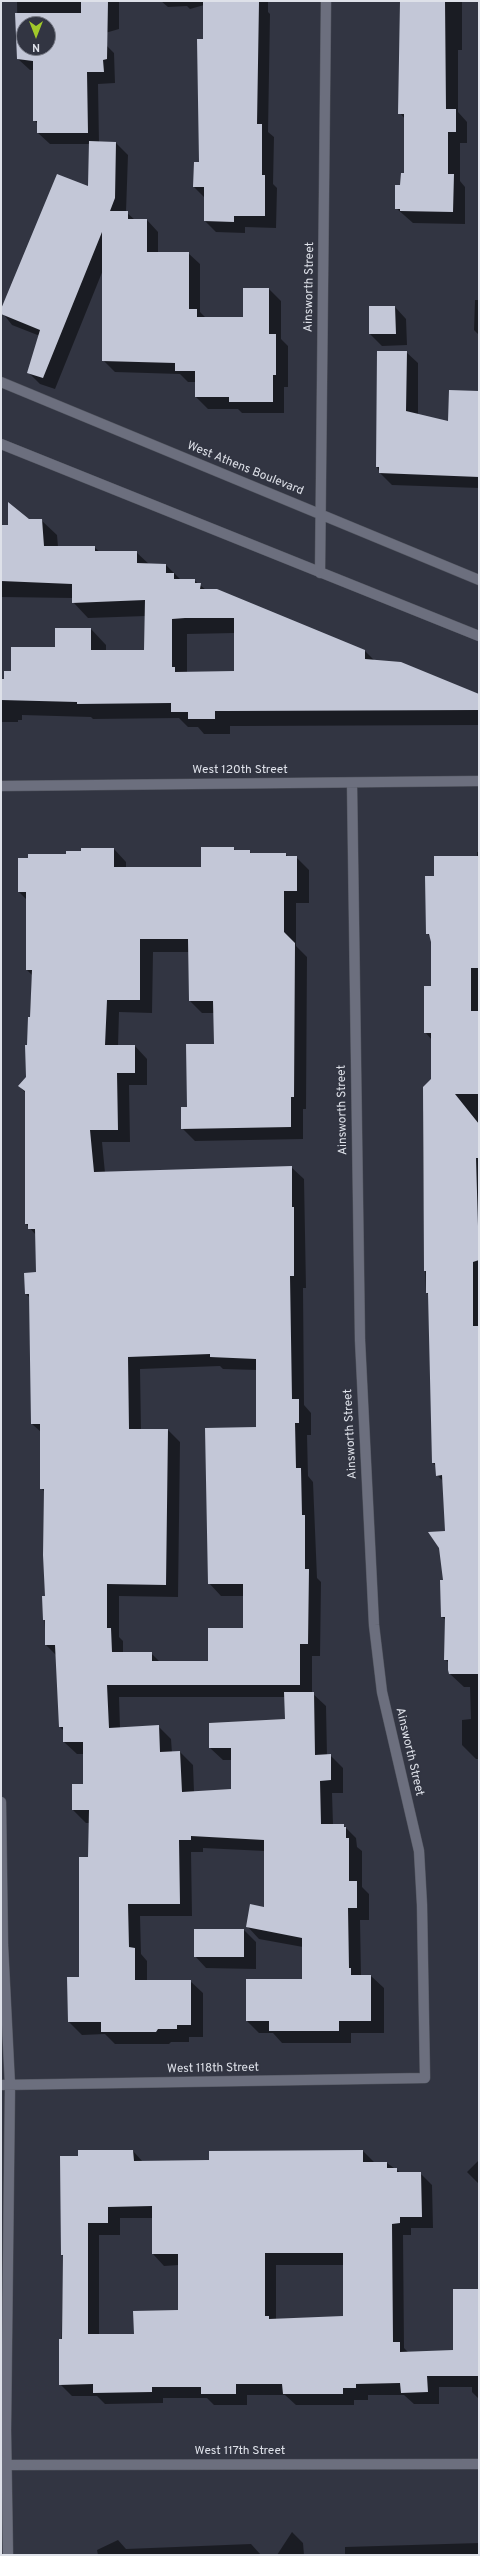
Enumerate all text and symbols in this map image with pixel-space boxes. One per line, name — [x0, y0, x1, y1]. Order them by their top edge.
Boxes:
north arrow — [16, 16, 56, 56]
text: N — [32, 40, 40, 54]
street label: Ainsworth Street — [302, 242, 318, 332]
street label: West Athens Boulevard — [185, 439, 305, 499]
street label: West 120th Street — [192, 764, 288, 778]
street label: Ainsworth Street — [335, 1065, 351, 1155]
street label: Ainsworth Street — [341, 1389, 361, 1479]
street label: Ainsworth Street — [392, 1706, 426, 1798]
street label: West 118th Street — [167, 2061, 259, 2077]
street label: West 117th Street — [195, 2445, 285, 2459]

